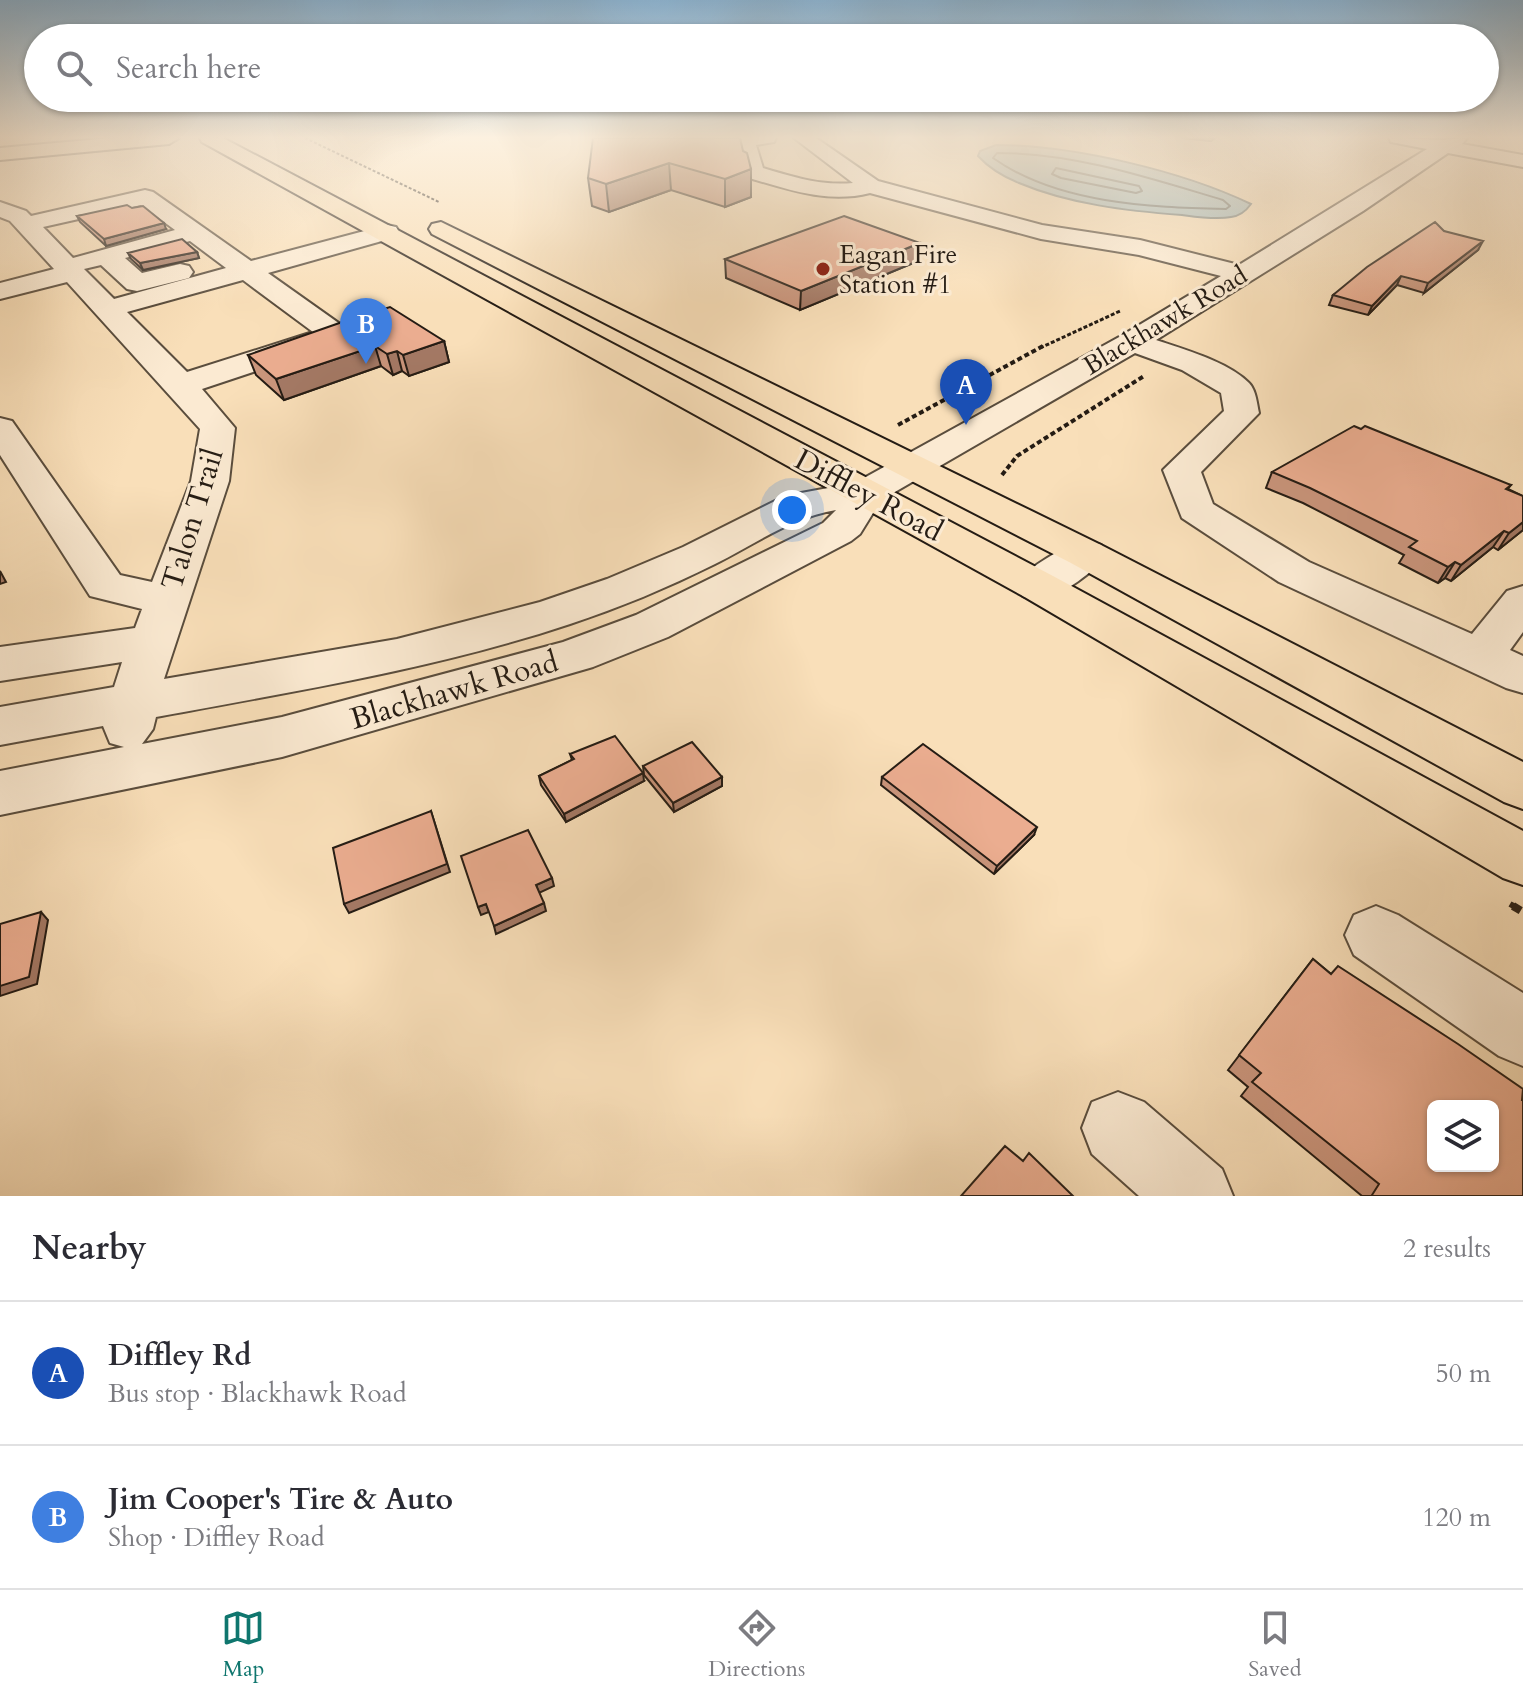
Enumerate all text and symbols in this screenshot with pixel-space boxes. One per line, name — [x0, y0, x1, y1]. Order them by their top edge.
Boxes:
search box — [24, 24, 1499, 112]
icon: search — [52, 46, 96, 90]
text: Search here — [116, 48, 261, 89]
place label: Eagan Fire Station #1 — [839, 237, 957, 302]
street label: Blackhawk Road — [1077, 258, 1254, 383]
marker: Eagan Fire Station #1 — [814, 260, 832, 278]
pin: B — [340, 298, 392, 364]
pin: A — [940, 359, 992, 425]
street label: Diffley Road — [787, 439, 950, 552]
street label: Talon Trail — [152, 443, 234, 595]
your location — [772, 490, 812, 530]
street label: Blackhawk Road — [346, 641, 563, 740]
map controls — [1427, 1100, 1499, 1172]
button: layers — [1427, 1100, 1499, 1172]
text: Nearby — [32, 1225, 147, 1271]
text: 2 results — [1403, 1231, 1491, 1266]
text: Diffley Rd — [108, 1335, 251, 1376]
text: A — [48, 1356, 68, 1391]
text: 50 m — [1435, 1356, 1491, 1391]
text: Bus stop · Blackhawk Road — [108, 1376, 407, 1411]
text: Jim Cooper's Tire & Auto — [108, 1479, 453, 1520]
text: B — [49, 1500, 67, 1535]
text: 120 m — [1422, 1500, 1491, 1535]
text: Shop · Diffley Road — [108, 1520, 325, 1555]
tab: Map — [221, 1606, 265, 1684]
tab: Directions — [708, 1606, 805, 1684]
tab: Saved — [1248, 1606, 1302, 1684]

